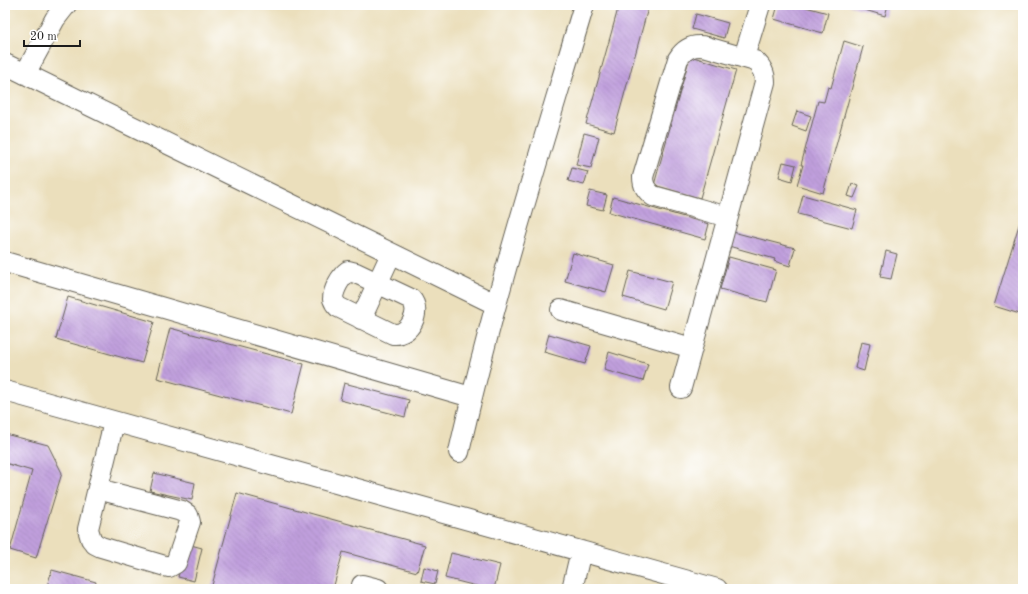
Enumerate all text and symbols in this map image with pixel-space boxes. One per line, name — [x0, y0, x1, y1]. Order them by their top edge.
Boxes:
scale bar — [24, 22, 80, 48]
text: 20 m — [30, 31, 57, 43]

